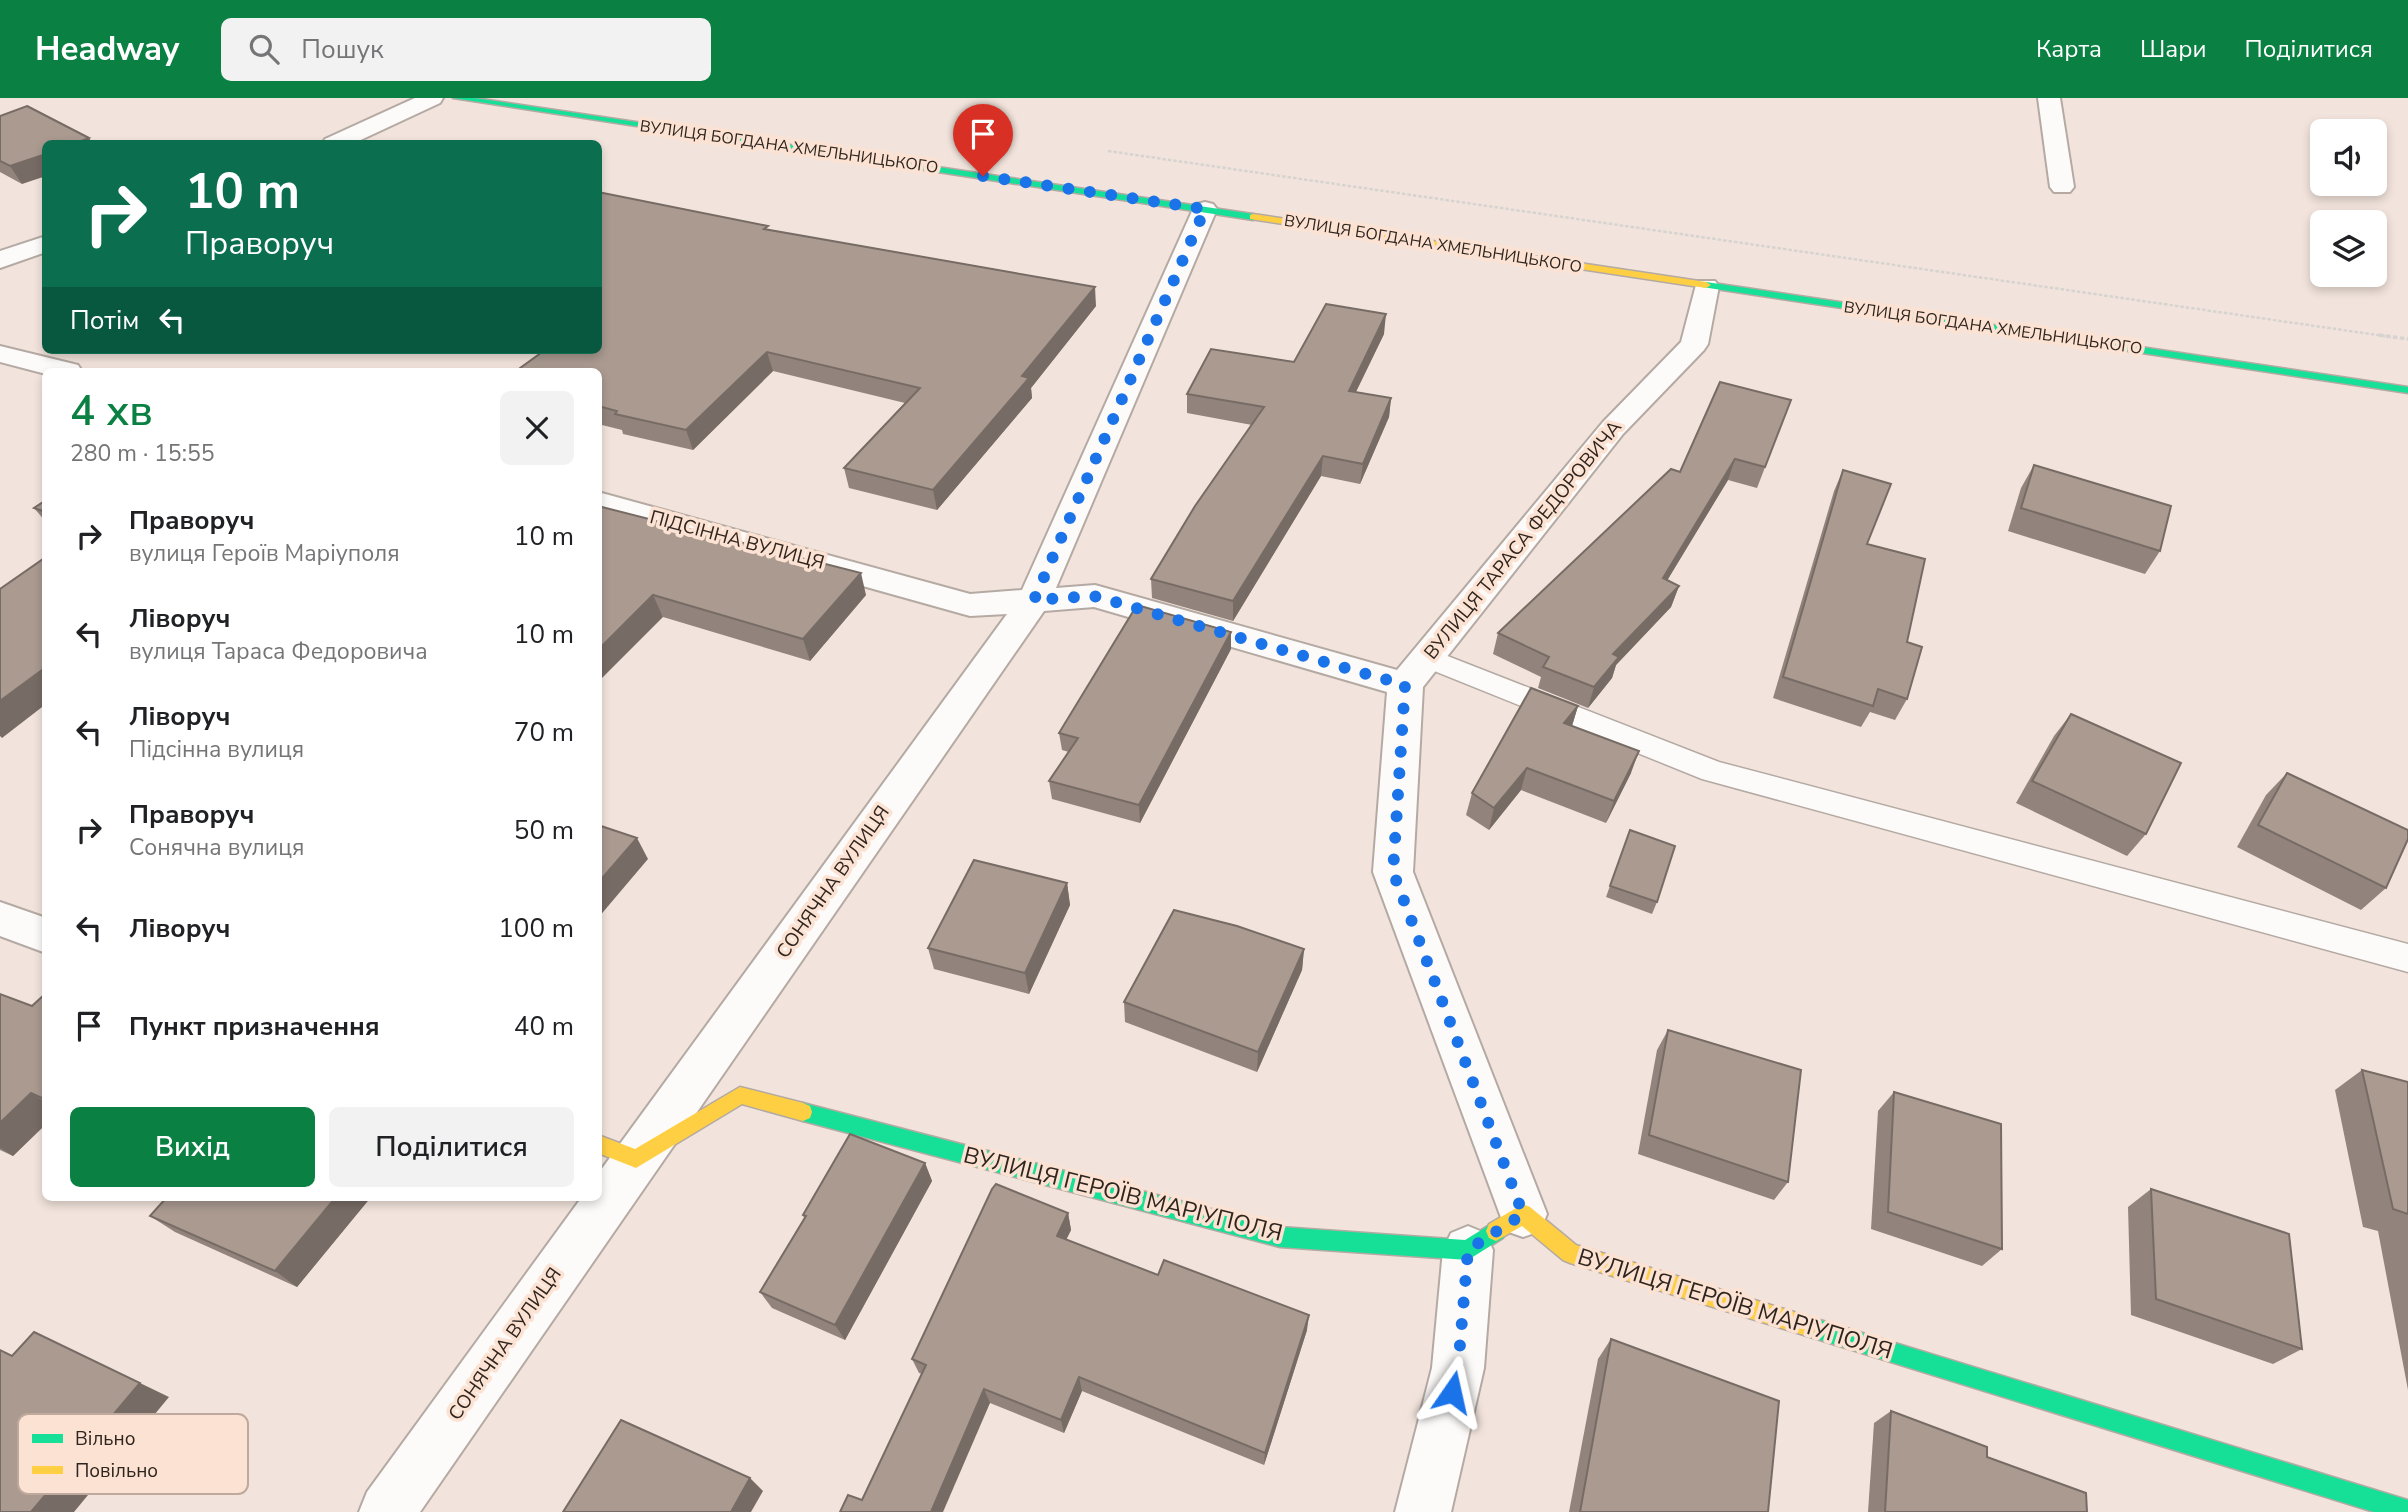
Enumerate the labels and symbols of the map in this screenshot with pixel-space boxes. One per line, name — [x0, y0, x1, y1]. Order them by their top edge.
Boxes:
pin — [953, 104, 1013, 176]
street label: ВУЛИЦЯ БОГДАНА ХМЕЛЬНИЦЬКОГО — [638, 115, 940, 179]
street label: ВУЛИЦЯ БОГДАНА ХМЕЛЬНИЦЬКОГО — [1283, 210, 1583, 278]
street label: ВУЛИЦЯ БОГДАНА ХМЕЛЬНИЦЬКОГО — [1842, 296, 2144, 360]
street label: ВУЛИЦЯ ТАРАСА ФЕДОРОВИЧА — [1418, 415, 1628, 665]
street label: ПІДСІННА ВУЛИЦЯ — [647, 504, 827, 576]
street label: СОНЯЧНА ВУЛИЦЯ — [771, 801, 895, 963]
street label: ВУЛИЦЯ ГЕРОЇВ МАРІУПОЛЯ — [960, 1139, 1286, 1249]
street label: ВУЛИЦЯ ГЕРОЇВ МАРІУПОЛЯ — [1574, 1241, 1896, 1367]
street label: СОНЯЧНА ВУЛИЦЯ — [443, 1263, 567, 1425]
position arrow — [1415, 1355, 1489, 1429]
legend — [18, 1414, 248, 1494]
text: Вільно — [75, 1426, 135, 1452]
text: Повільно — [75, 1458, 158, 1484]

